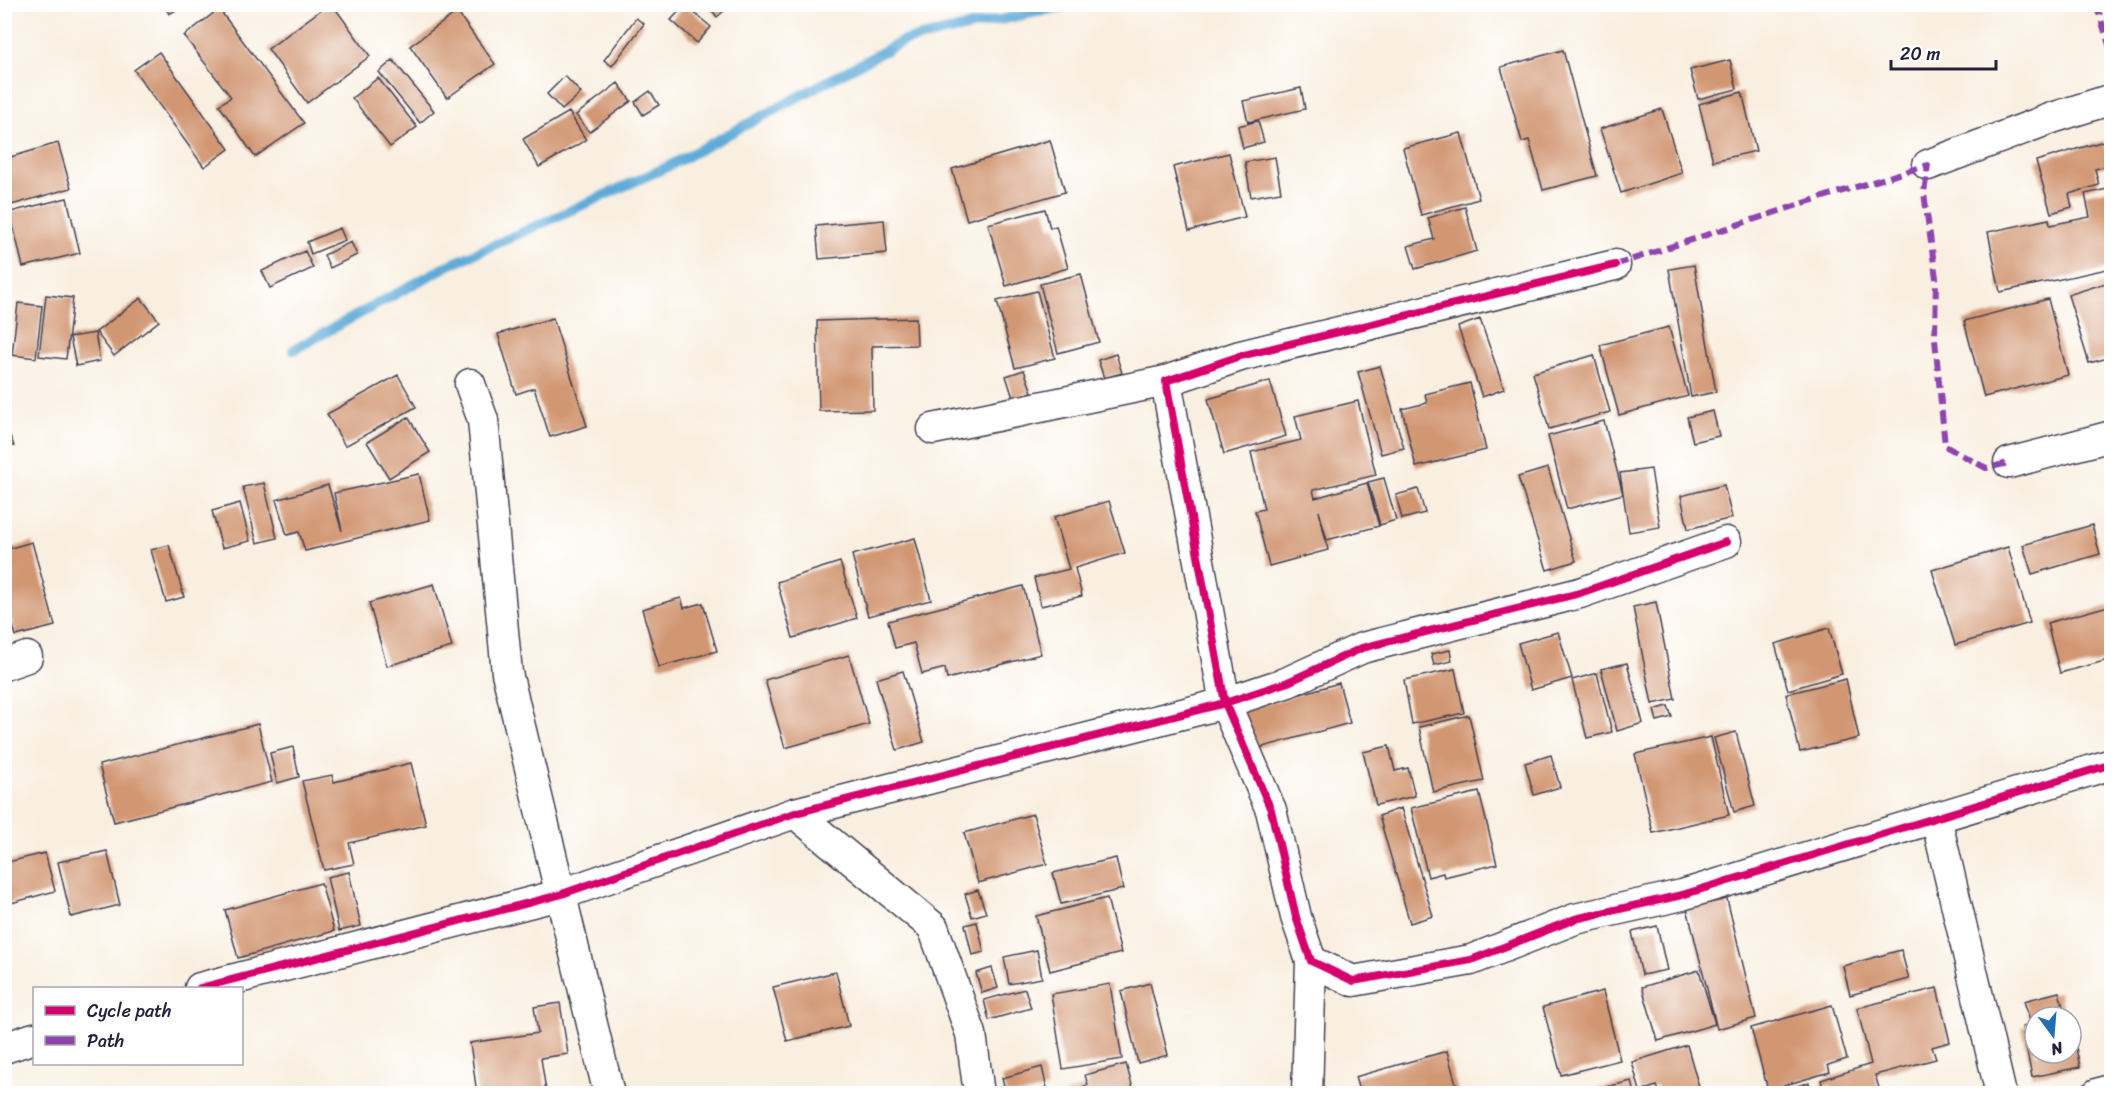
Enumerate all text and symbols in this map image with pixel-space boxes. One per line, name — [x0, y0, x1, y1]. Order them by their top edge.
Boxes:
scale bar — [1891, 33, 1996, 71]
text: 20 m — [1900, 38, 1940, 70]
legend — [33, 987, 243, 1065]
text: Cycle path — [87, 995, 171, 1027]
north arrow — [2023, 1005, 2083, 1065]
text: Path — [87, 1025, 124, 1057]
text: N — [2047, 1033, 2067, 1065]

